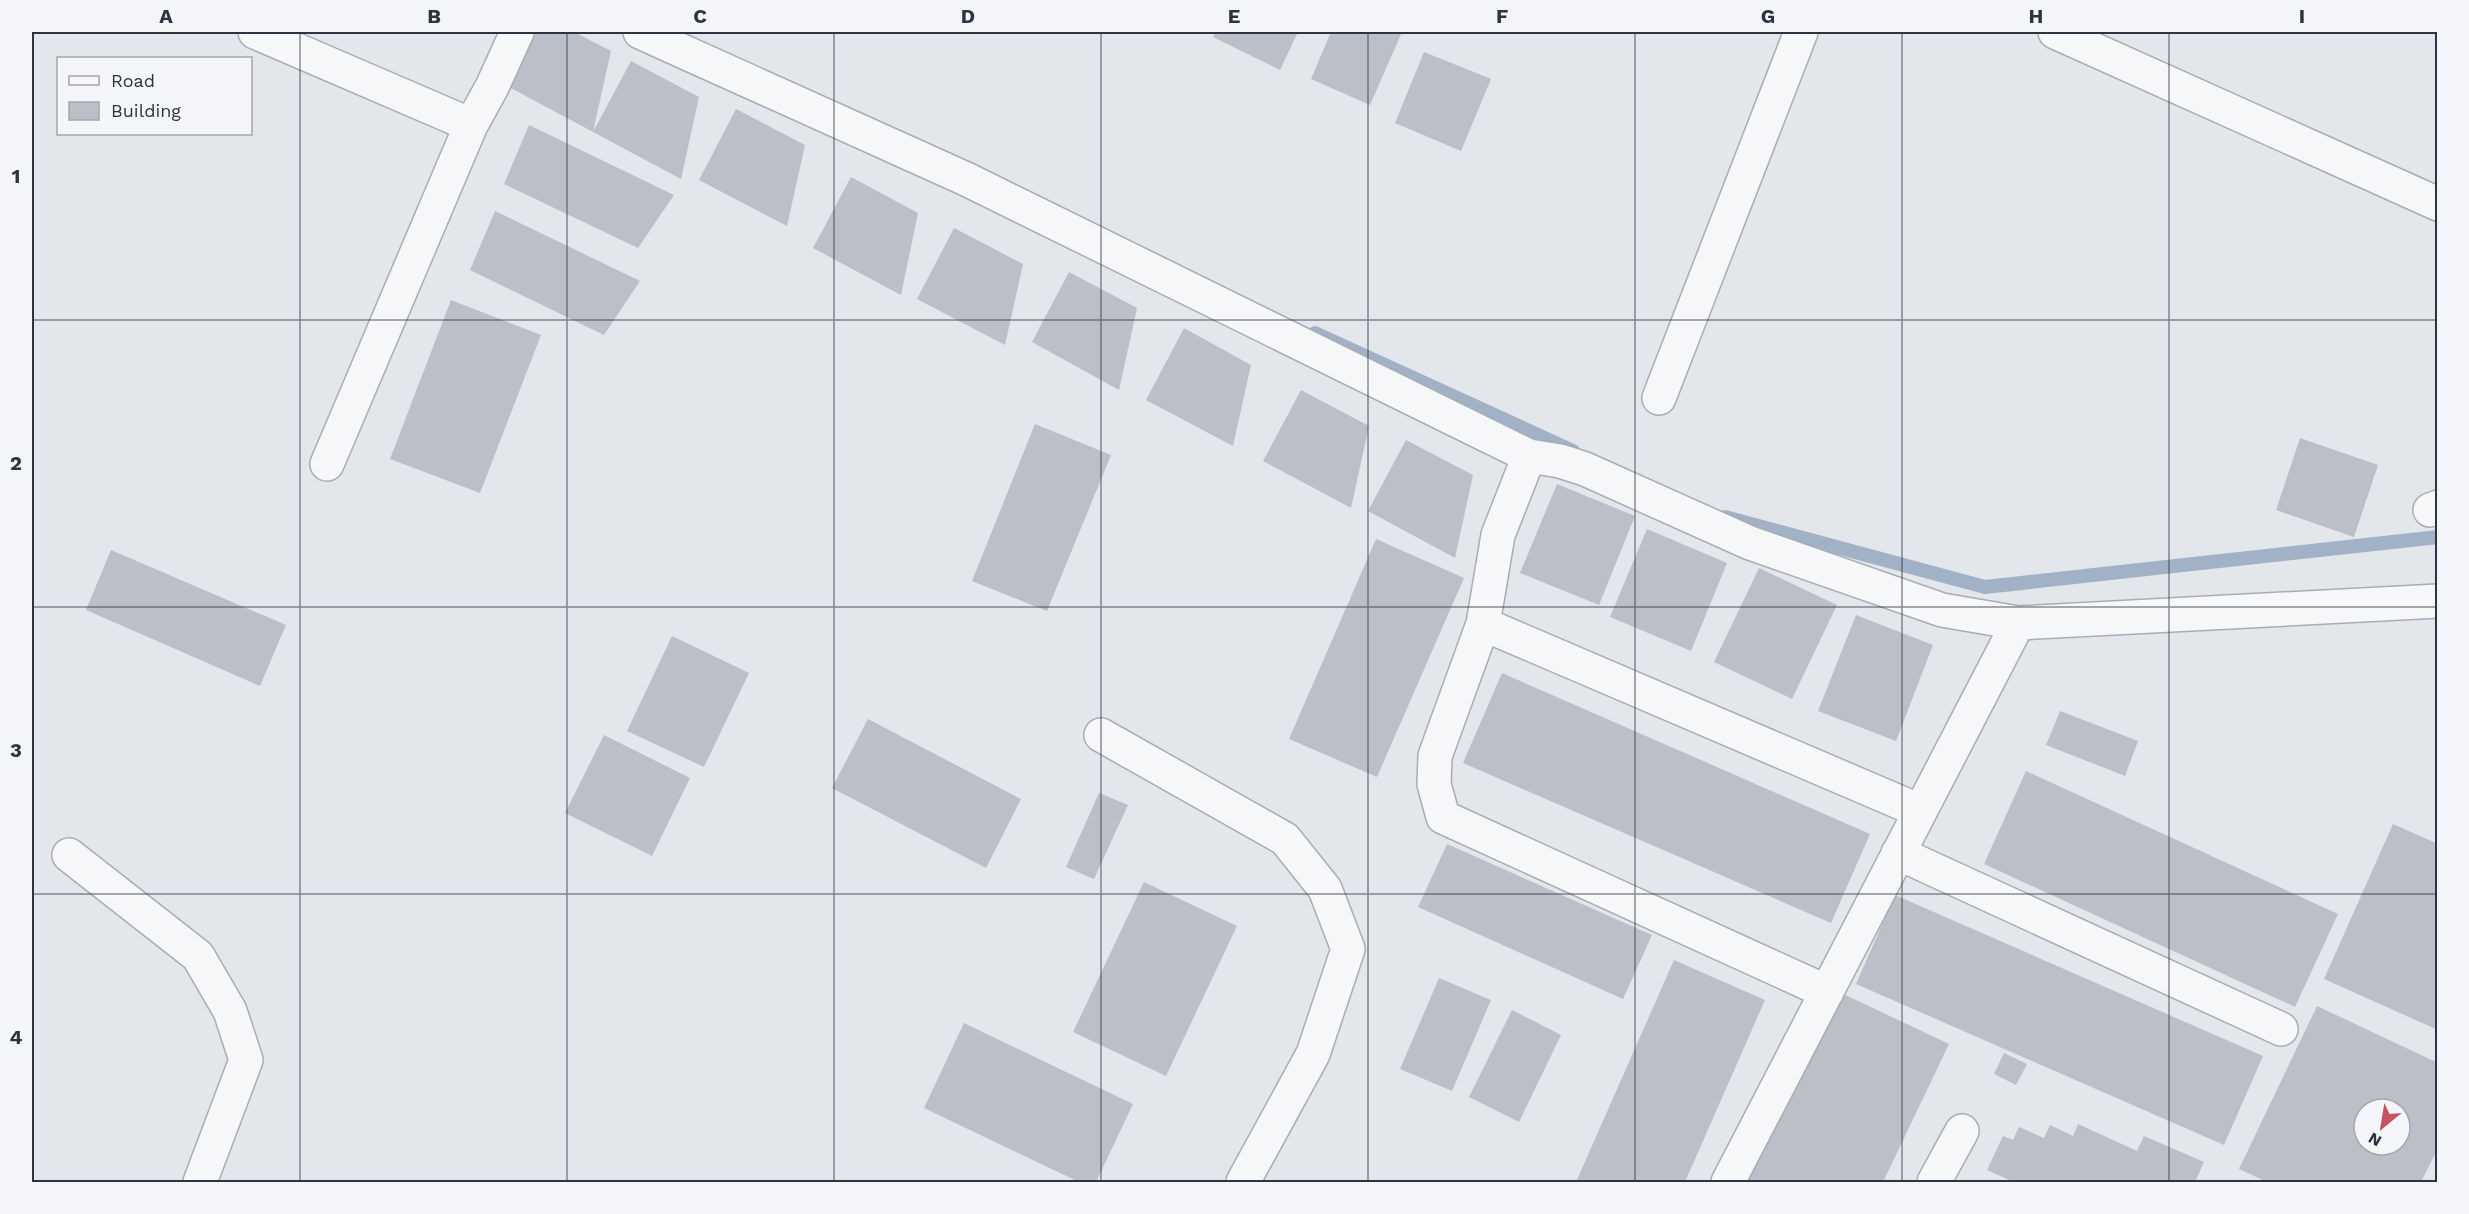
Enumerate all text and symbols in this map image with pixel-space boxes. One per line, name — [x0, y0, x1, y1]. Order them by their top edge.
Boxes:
text: A — [159, 4, 173, 28]
text: B — [427, 4, 441, 28]
text: C — [693, 4, 707, 28]
text: D — [961, 4, 975, 28]
text: E — [1228, 4, 1240, 28]
text: F — [1496, 4, 1508, 28]
text: G — [1761, 4, 1775, 28]
text: H — [2029, 4, 2043, 28]
text: I — [2299, 4, 2305, 28]
legend — [57, 57, 252, 135]
text: Road — [111, 70, 155, 91]
text: Building — [111, 100, 181, 121]
text: 1 — [12, 164, 20, 188]
text: 2 — [10, 451, 22, 475]
text: 3 — [10, 738, 22, 762]
text: 4 — [10, 1025, 23, 1049]
north arrow — [2352, 1097, 2412, 1157]
text: N — [2365, 1128, 2385, 1151]

